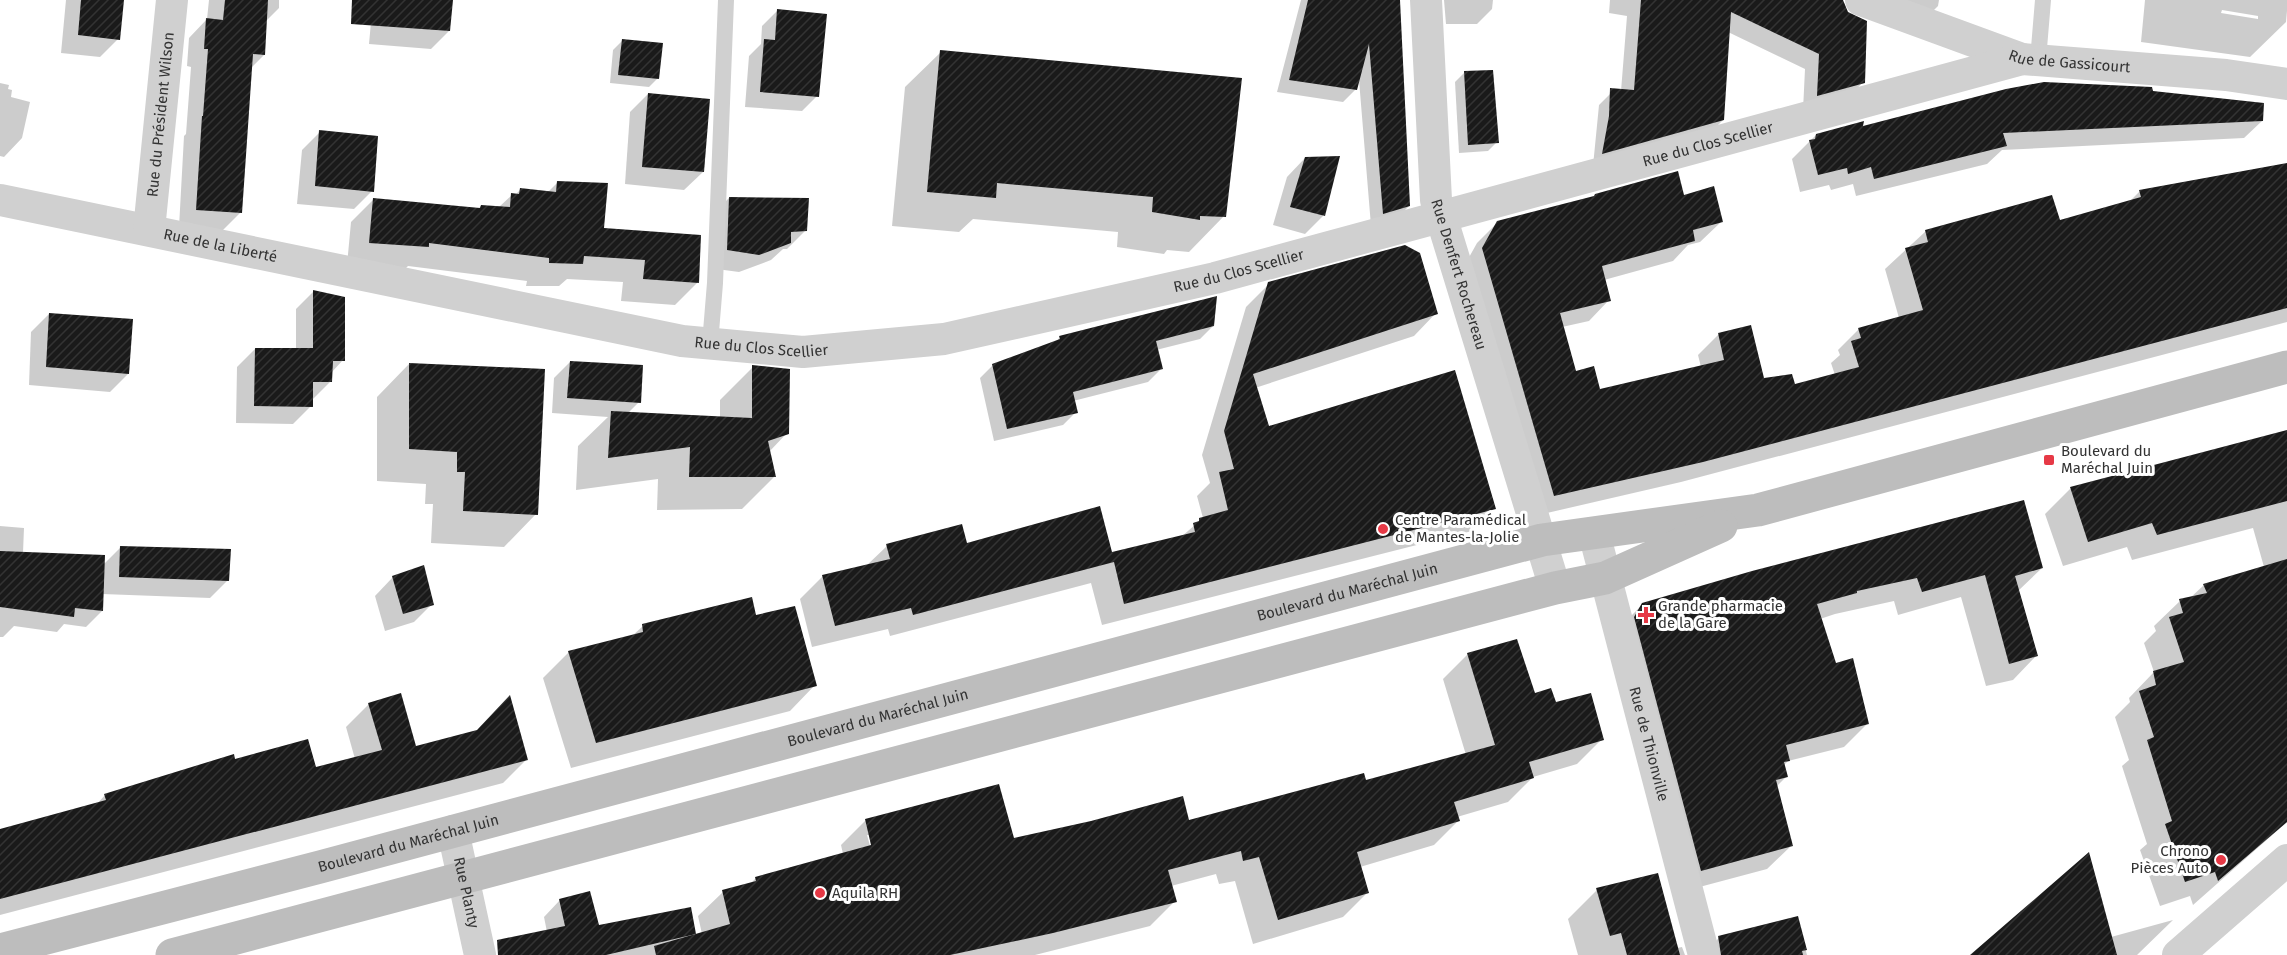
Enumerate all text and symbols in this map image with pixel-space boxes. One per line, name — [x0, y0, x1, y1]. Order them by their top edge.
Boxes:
street label: Rue du Président Wilson — [143, 31, 178, 198]
street label: Rue de Gassicourt — [2006, 46, 2132, 77]
street label: Rue du Clos Scellier — [1641, 118, 1775, 171]
street label: Rue Denfert Rochereau — [1427, 197, 1490, 352]
street label: Rue de la Liberté — [162, 225, 279, 266]
street label: Rue du Clos Scellier — [1172, 245, 1306, 296]
street label: Rue du Clos Scellier — [694, 333, 829, 361]
place label: Boulevard du Maréchal Juin — [2061, 442, 2153, 477]
marker: Boulevard du Maréchal Juin — [2042, 453, 2056, 467]
place label: Centre Paramédical de Mantes-la-Jolie — [1395, 511, 1527, 546]
marker: Centre Paramédical de Mantes-la-Jolie — [1376, 522, 1390, 536]
street label: Boulevard du Maréchal Juin — [1255, 559, 1440, 625]
place label: Grande pharmacie de la Gare — [1658, 597, 1783, 632]
marker: Grande pharmacie de la Gare — [1639, 608, 1653, 622]
street label: Boulevard du Maréchal Juin — [785, 685, 970, 751]
street label: Rue de Thionville — [1625, 685, 1673, 803]
street label: Boulevard du Maréchal Juin — [316, 811, 501, 876]
place label: Chrono Pièces Auto — [2131, 842, 2209, 877]
marker: Chrono Pièces Auto — [2214, 853, 2228, 867]
street label: Rue Planty — [450, 855, 483, 931]
place label: Aquila RH — [832, 884, 898, 902]
marker: Aquila RH — [813, 886, 827, 900]

